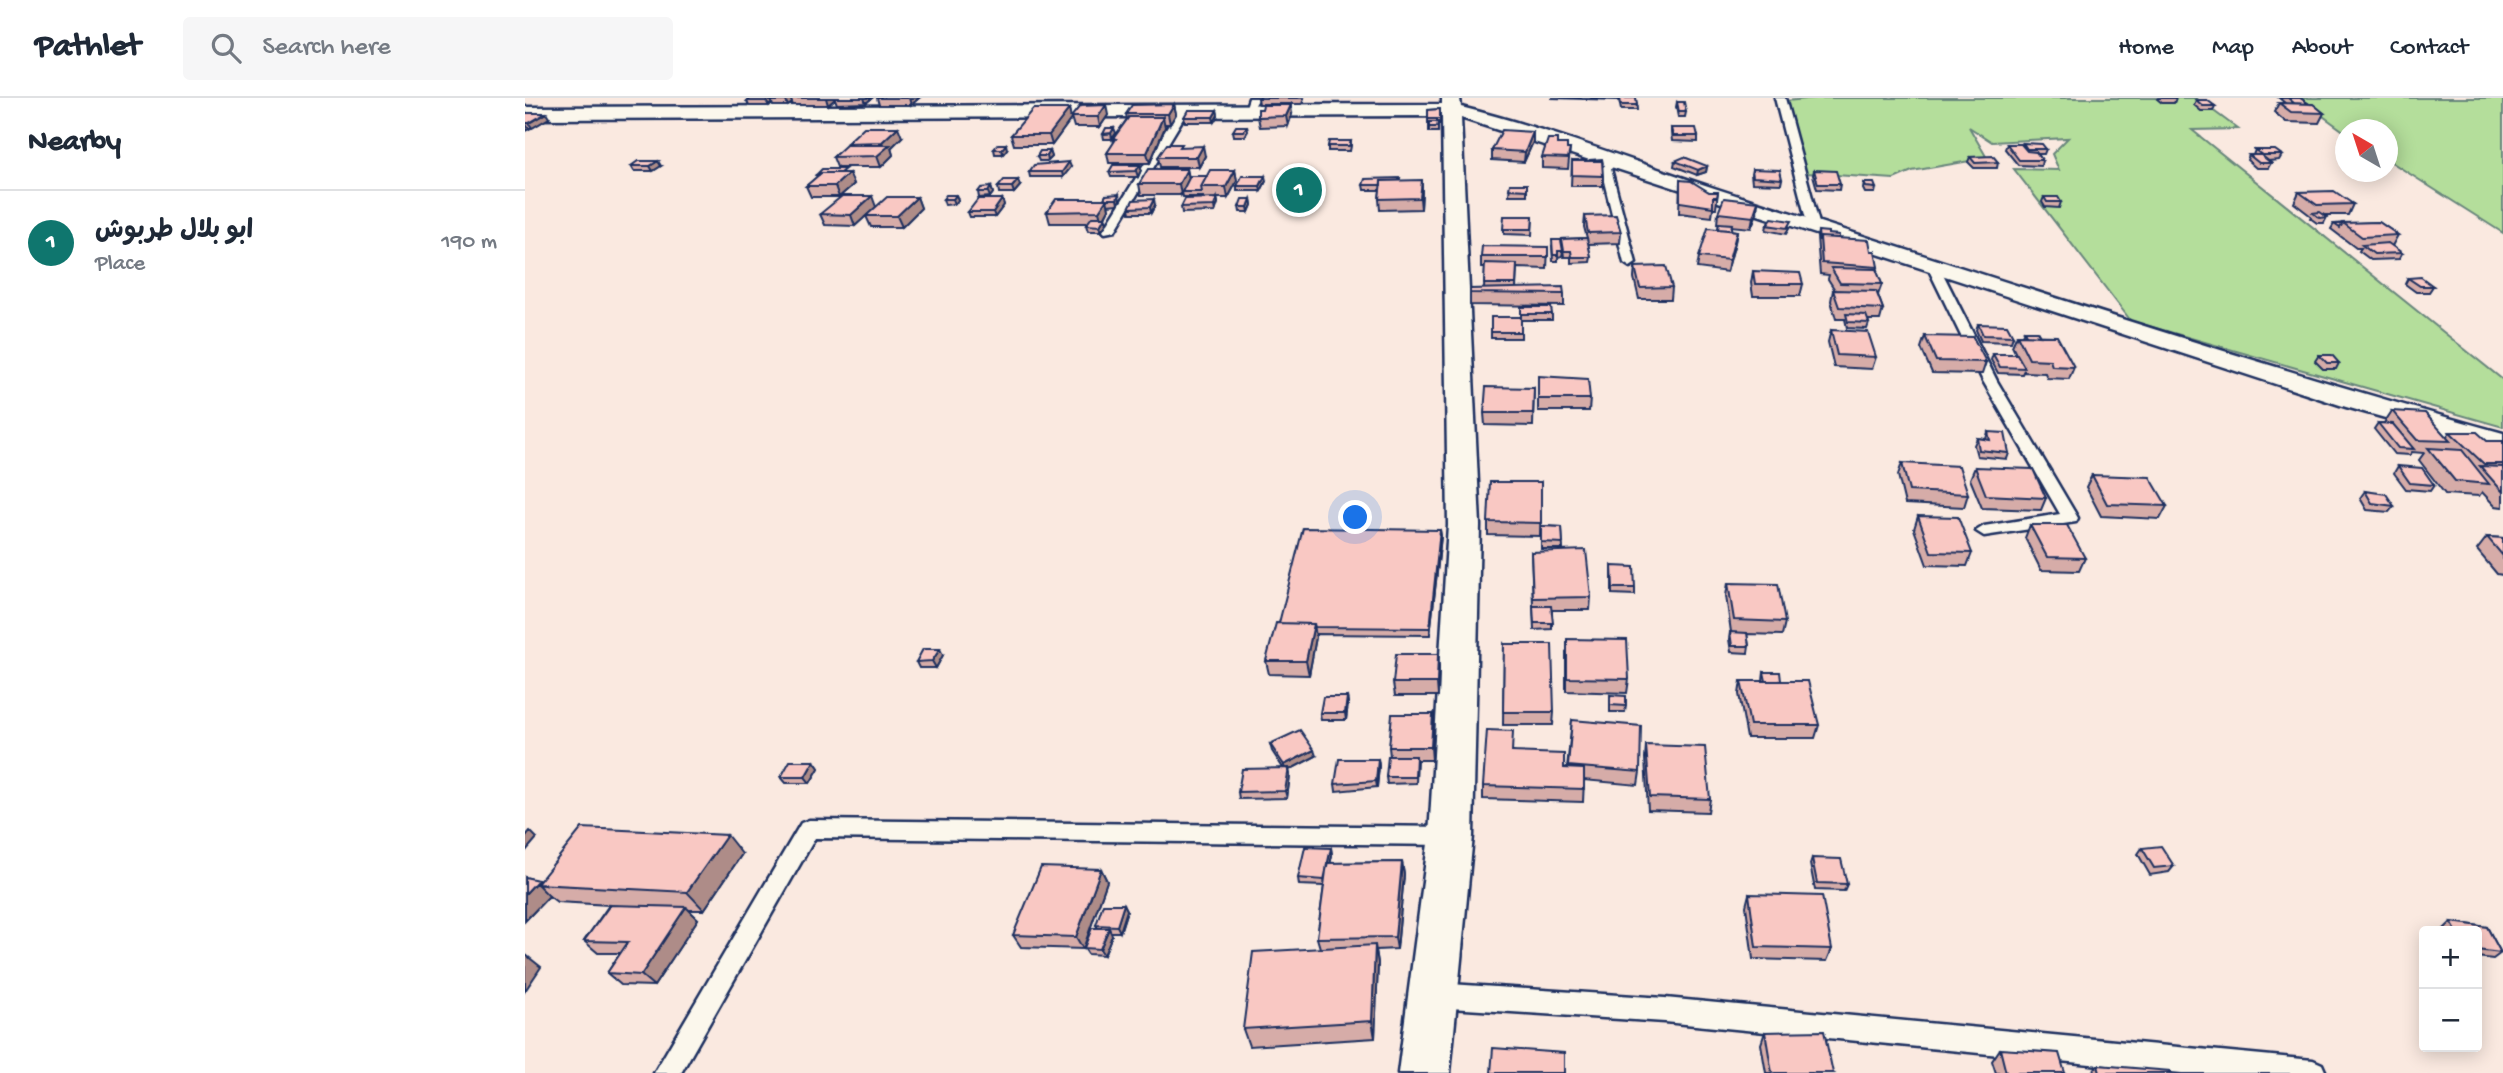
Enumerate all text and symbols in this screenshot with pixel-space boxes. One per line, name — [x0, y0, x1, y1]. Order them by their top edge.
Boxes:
search box — [183, 17, 673, 80]
text: Pathlet — [35, 29, 141, 67]
icon: search — [207, 29, 245, 67]
text: Search here — [263, 33, 391, 64]
text: Home — [2118, 34, 2174, 63]
text: Map — [2212, 34, 2254, 63]
text: About — [2292, 34, 2352, 63]
text: Contact — [2390, 34, 2468, 63]
north arrow — [2335, 119, 2398, 182]
text: Nearby — [28, 126, 121, 161]
pin: 1 — [1276, 164, 1322, 216]
text: ابو بلال طربوش — [95, 217, 253, 248]
text: 1 — [46, 229, 56, 256]
text: 190 m — [441, 229, 497, 256]
text: Place — [95, 251, 145, 278]
your location — [1338, 500, 1372, 534]
map controls — [2419, 926, 2482, 1052]
button: + — [2419, 926, 2482, 989]
button: − — [2419, 989, 2482, 1052]

